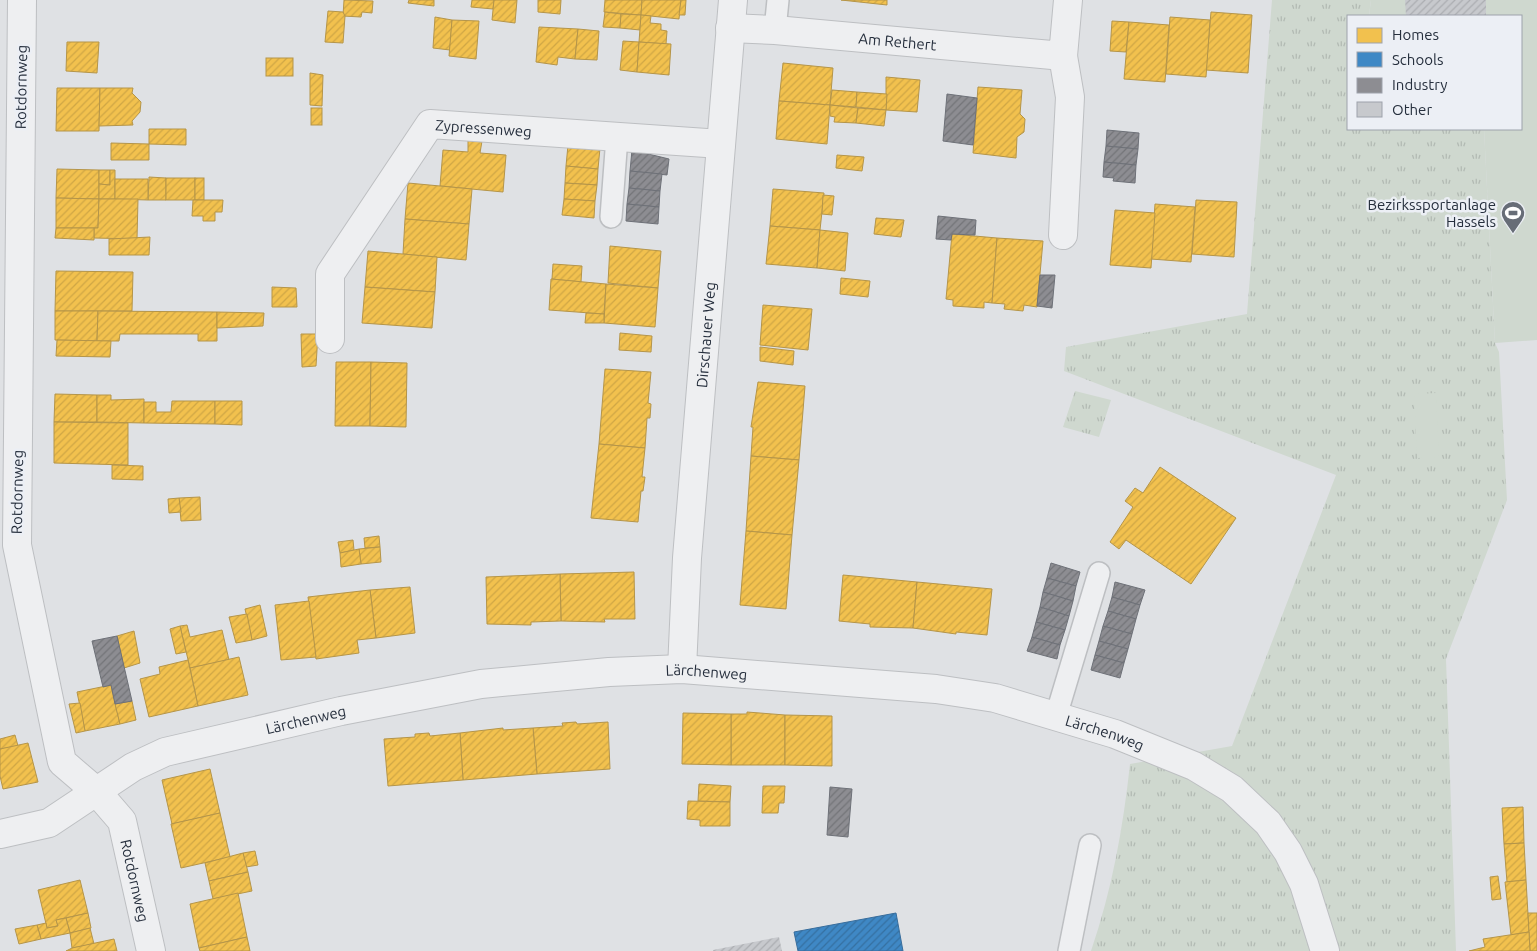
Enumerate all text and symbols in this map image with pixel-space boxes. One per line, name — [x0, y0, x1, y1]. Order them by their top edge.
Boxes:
legend — [1347, 15, 1522, 130]
text: Homes — [1392, 26, 1439, 43]
street label: Am Rethert — [858, 29, 937, 53]
street label: Rotdornweg — [12, 45, 30, 129]
text: Schools — [1392, 51, 1443, 68]
text: Industry — [1392, 76, 1447, 93]
text: Other — [1392, 101, 1432, 118]
street label: Zypressenweg — [435, 116, 532, 139]
place label: Bezirkssportanlage Hassels — [1367, 196, 1496, 230]
sports icon: Bezirkssportanlage Hassels — [1500, 200, 1526, 234]
street label: Dirschauer Weg — [693, 281, 718, 389]
street label: Rotdornweg — [8, 450, 26, 534]
street label: Lärchenweg — [665, 660, 748, 683]
street label: Lärchenweg — [264, 702, 347, 737]
street label: Lärchenweg — [1064, 711, 1147, 753]
street label: Rotdornweg — [118, 837, 153, 924]

